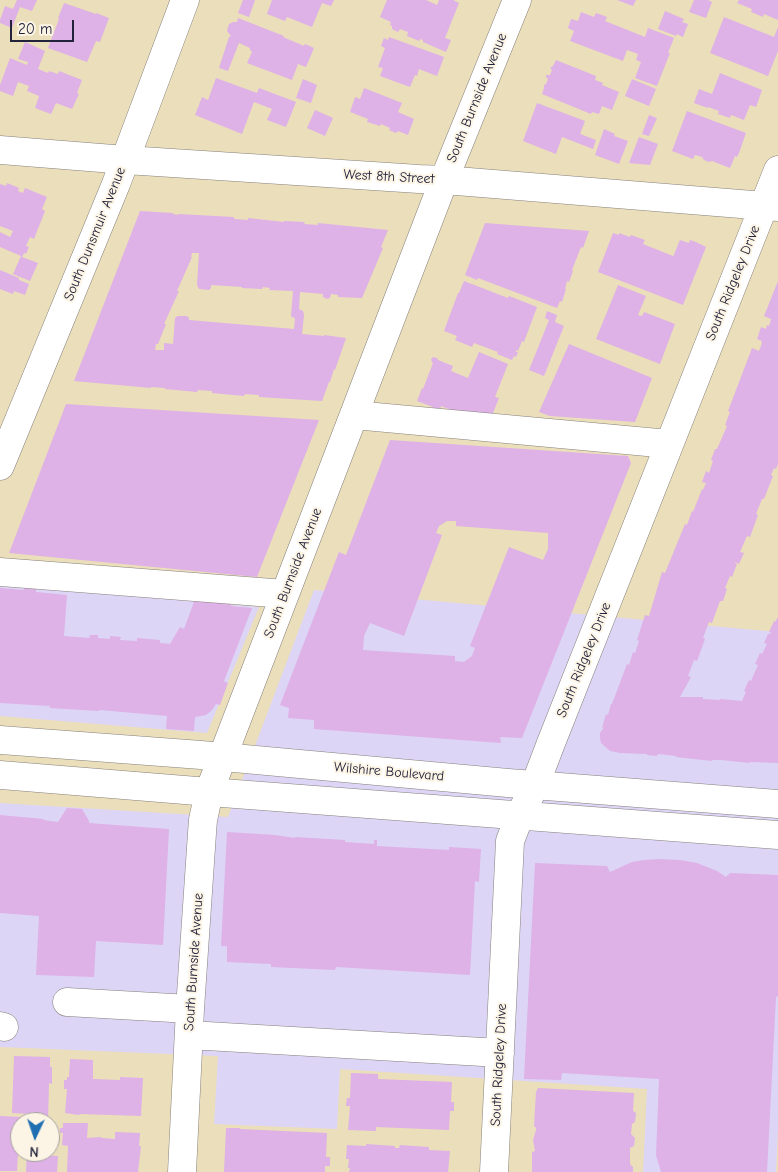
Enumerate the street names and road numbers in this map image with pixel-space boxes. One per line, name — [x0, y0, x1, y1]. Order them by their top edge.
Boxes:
street label: South Burnside Avenue — [443, 31, 511, 165]
street label: South Dunsmuir Avenue — [60, 165, 130, 303]
street label: West 8th Street — [343, 166, 435, 188]
street label: South Ridgeley Drive — [702, 223, 764, 343]
street label: South Burnside Avenue — [260, 505, 326, 641]
street label: South Ridgeley Drive — [553, 600, 615, 720]
street label: Wilshire Boulevard — [333, 759, 445, 785]
street label: South Burnside Avenue — [181, 892, 207, 1032]
street label: South Ridgeley Drive — [487, 1003, 511, 1127]

